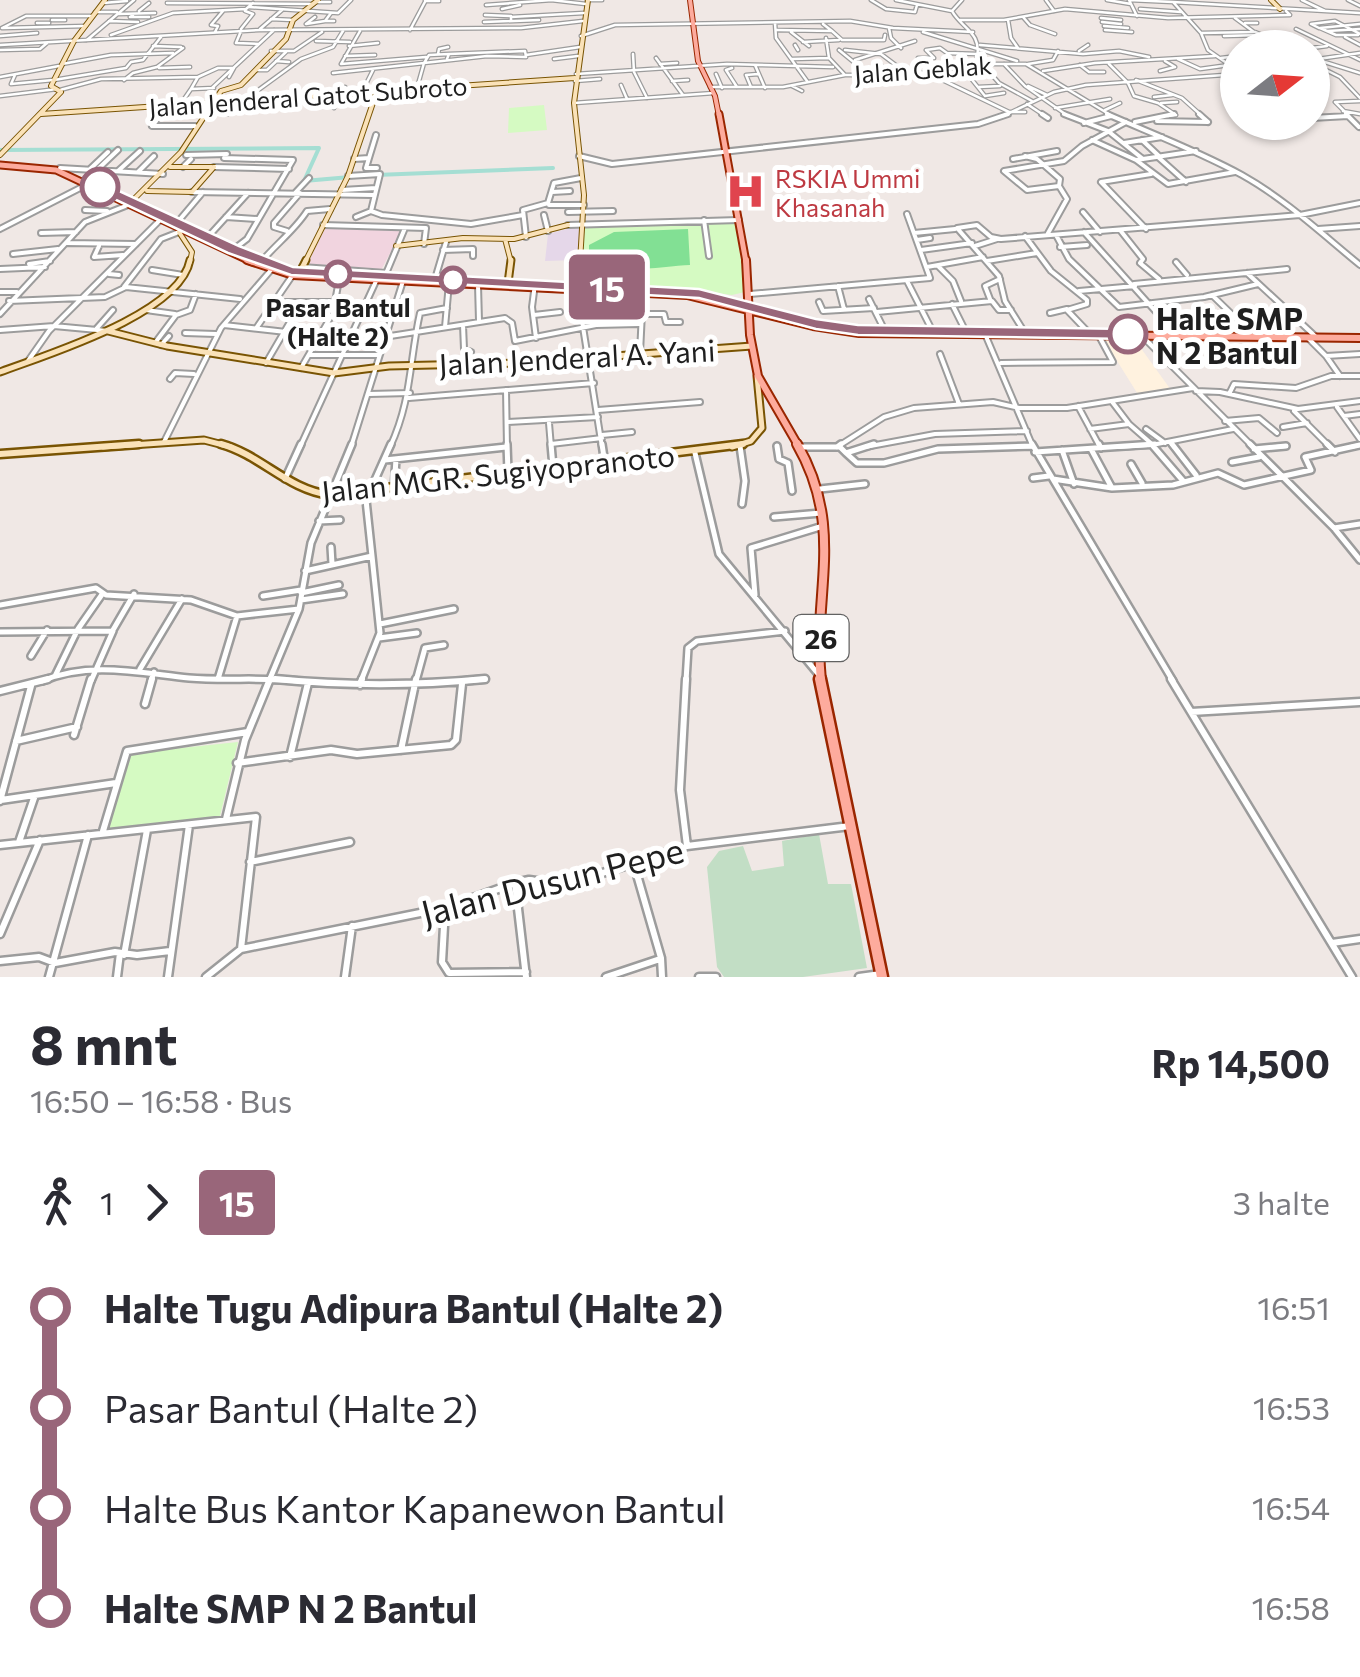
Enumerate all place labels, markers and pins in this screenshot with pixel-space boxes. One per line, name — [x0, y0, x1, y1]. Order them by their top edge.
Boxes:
place label: RSKIA Ummi Khasanah — [775, 163, 921, 222]
unlabelled marker — [81, 168, 119, 206]
hospital icon: RSKIA Ummi Khasanah — [724, 171, 766, 213]
marker: Pasar Bantul (Halte 2) — [325, 261, 351, 287]
unlabelled marker — [440, 267, 466, 293]
place label: Pasar Bantul (Halte 2) — [265, 292, 411, 351]
place label: Halte SMP N 2 Bantul — [1156, 299, 1303, 370]
marker: Halte SMP N 2 Bantul — [1109, 315, 1147, 353]

